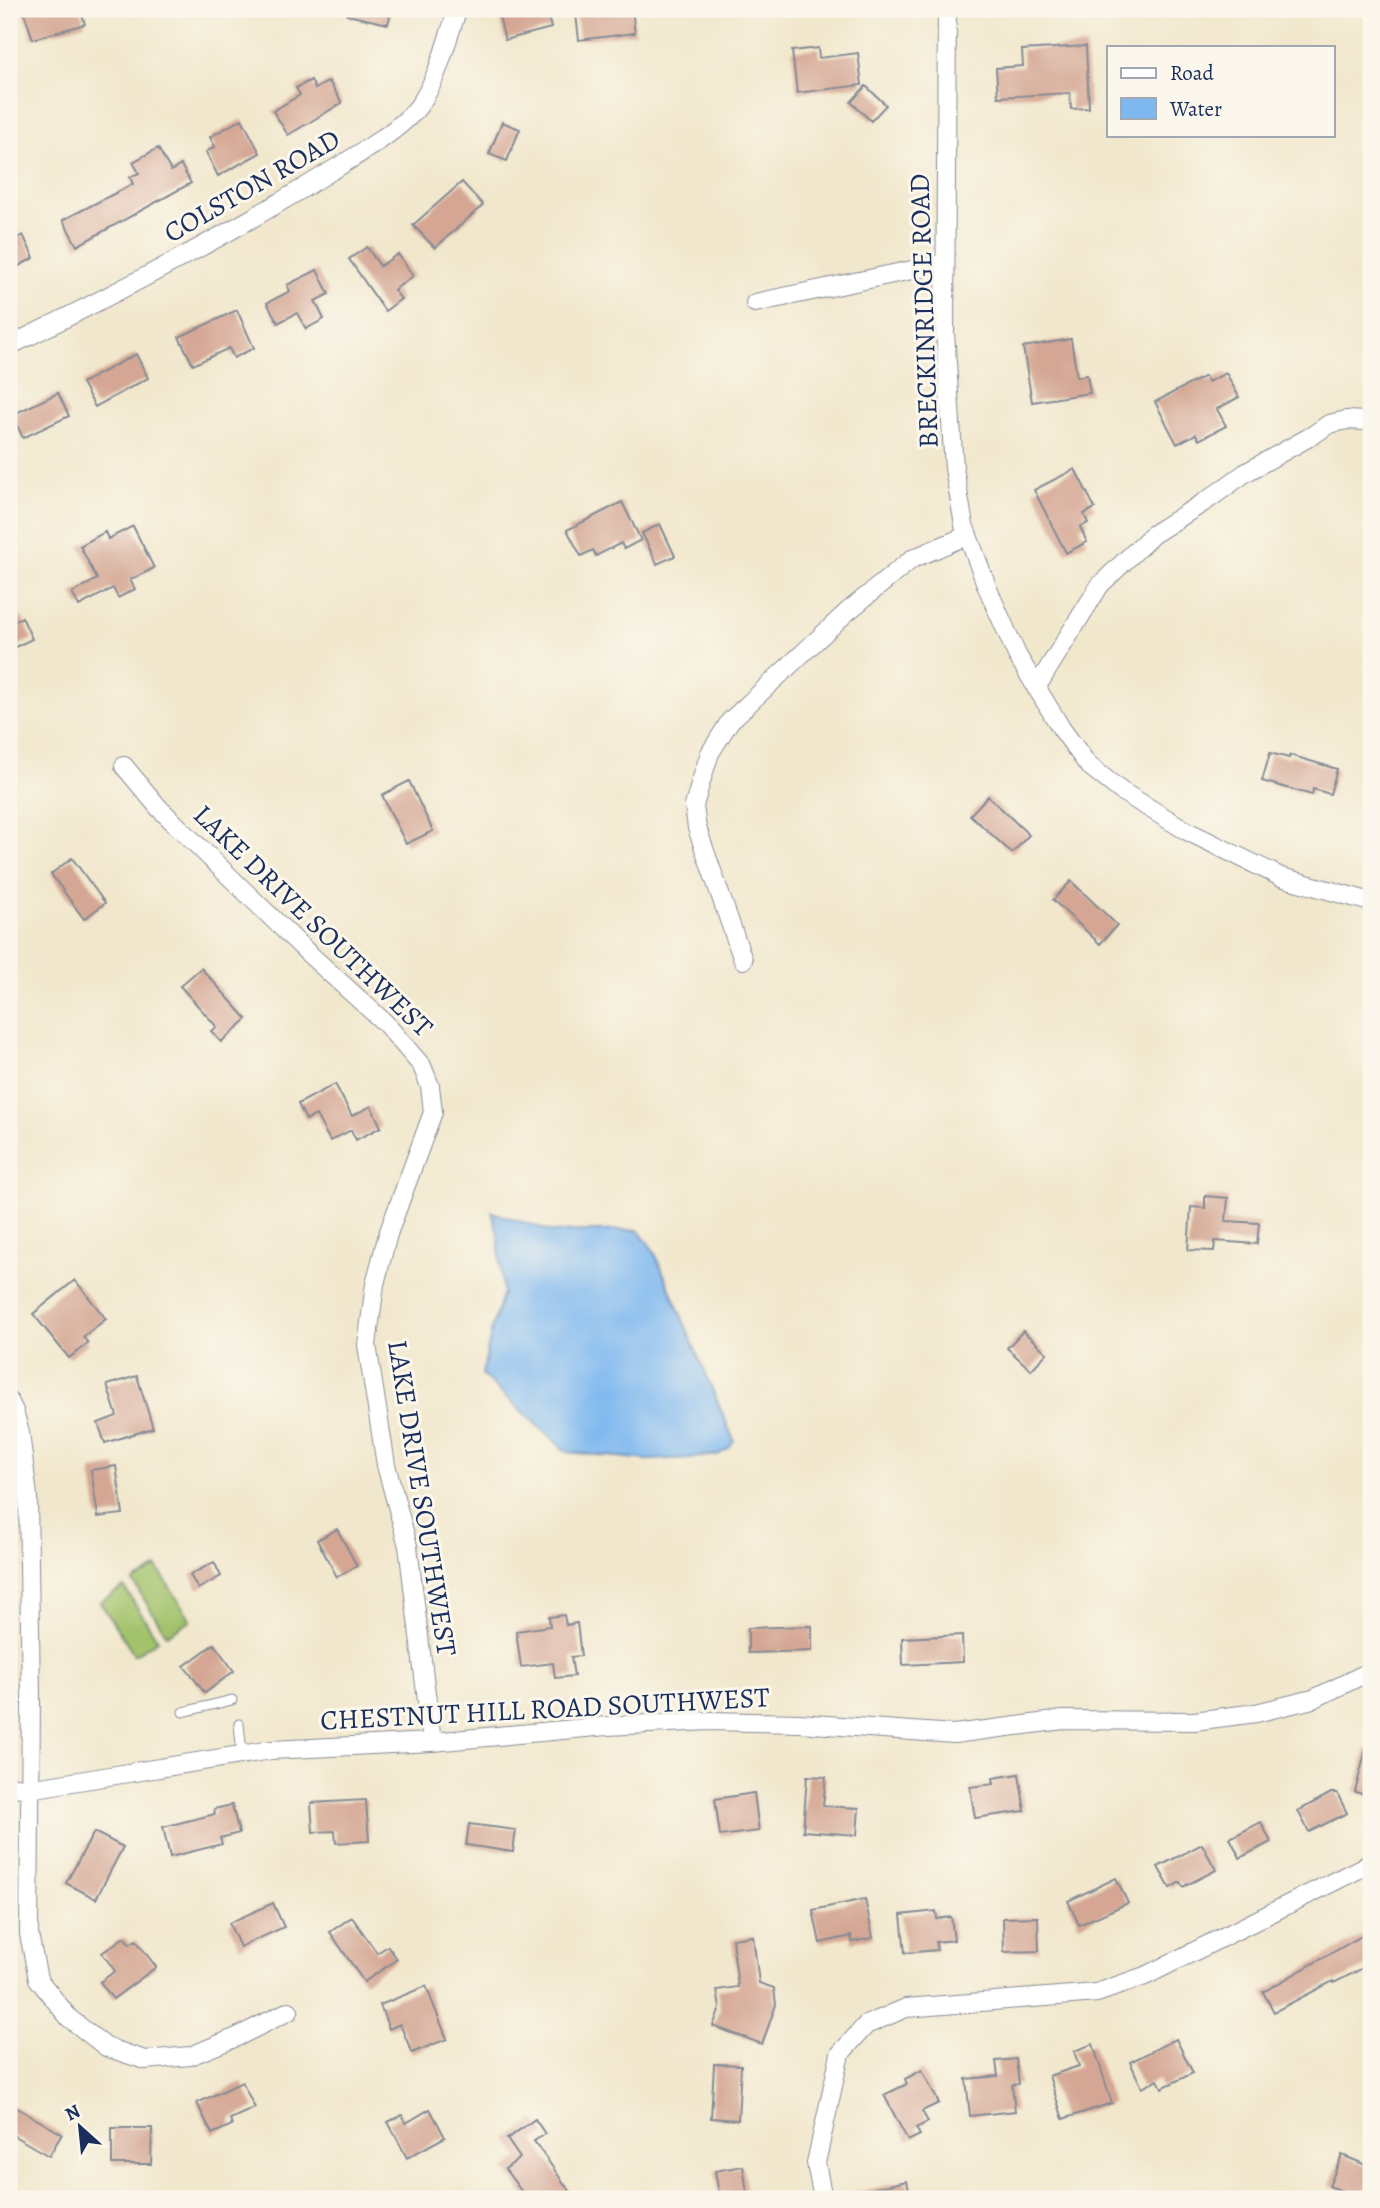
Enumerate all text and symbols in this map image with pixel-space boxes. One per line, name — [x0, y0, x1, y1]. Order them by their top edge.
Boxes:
legend — [1107, 46, 1334, 136]
text: Road — [1170, 59, 1214, 87]
text: Water — [1169, 95, 1222, 123]
street label: COLSTON ROAD — [157, 120, 347, 252]
street label: BRECKINRIDGE ROAD — [900, 173, 948, 449]
street label: LAKE DRIVE SOUTHWEST — [185, 796, 441, 1046]
street label: LAKE DRIVE SOUTHWEST — [378, 1337, 466, 1659]
street label: CHESTNUT HILL ROAD SOUTHWEST — [319, 1678, 771, 1740]
north arrow — [46, 2092, 116, 2162]
text: N — [61, 2098, 85, 2127]

